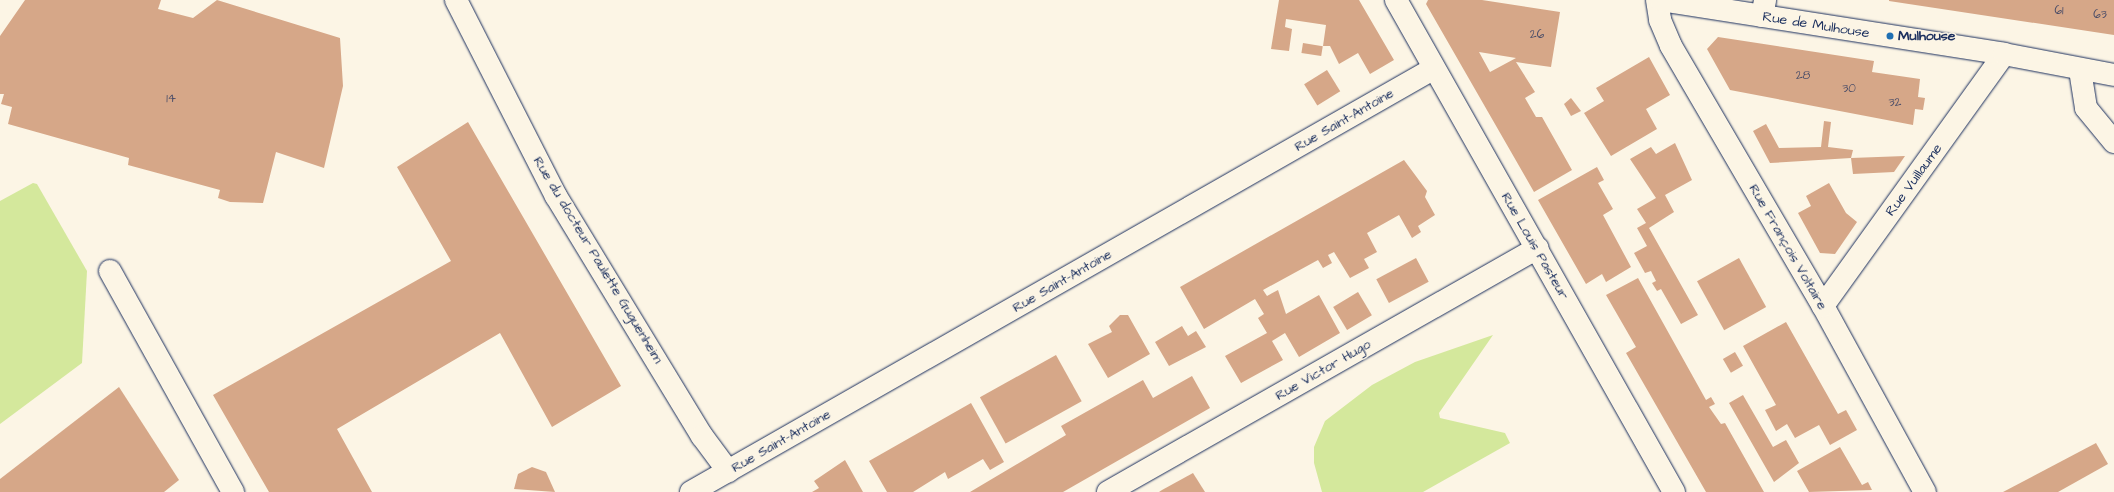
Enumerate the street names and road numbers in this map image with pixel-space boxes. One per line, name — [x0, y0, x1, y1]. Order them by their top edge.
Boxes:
street label: Rue de Mulhouse — [1761, 8, 1871, 42]
street label: Rue Saint-Antoine — [1291, 85, 1397, 155]
street label: Rue Vuillaume — [1882, 141, 1946, 219]
street label: Rue du docteur Paulette Guguenheim — [529, 153, 667, 367]
street label: Rue François Voltaire — [1745, 181, 1831, 313]
street label: Rue Louis Pasteur — [1498, 189, 1572, 303]
street label: Rue Saint-Antoine — [1009, 246, 1115, 316]
street label: Rue Victor Hugo — [1272, 336, 1374, 404]
street label: Rue Saint-Antoine — [728, 406, 834, 476]

